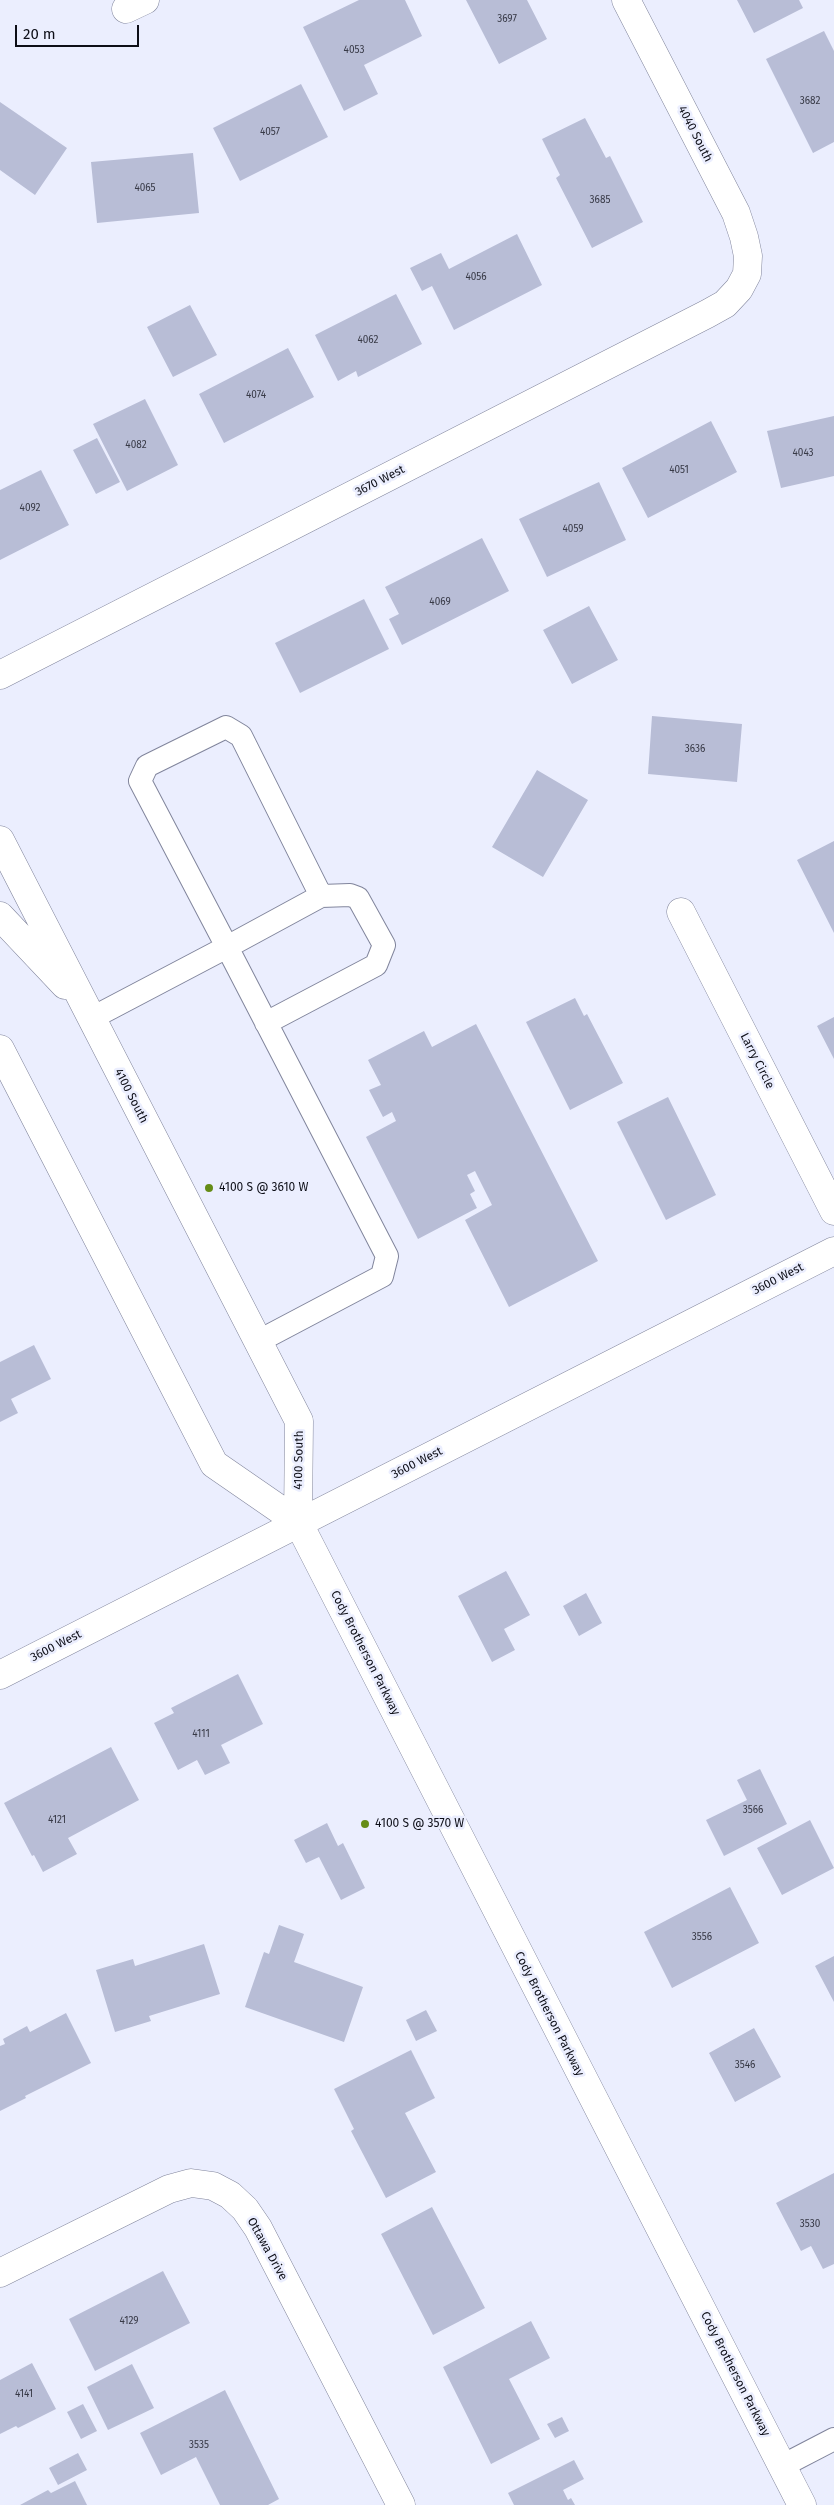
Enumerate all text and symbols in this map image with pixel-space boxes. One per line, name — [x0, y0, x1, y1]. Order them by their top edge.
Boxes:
house number: 3697 — [497, 13, 517, 25]
scale bar — [18, 15, 141, 47]
text: 20 m — [23, 25, 56, 43]
house number: 4053 — [344, 44, 364, 56]
house number: 3682 — [800, 95, 820, 107]
street label: 4040 South — [675, 103, 715, 165]
house number: 4057 — [260, 126, 280, 138]
house number: 4065 — [134, 182, 156, 194]
house number: 3685 — [590, 194, 610, 206]
house number: 4056 — [465, 271, 487, 283]
house number: 4062 — [357, 334, 379, 346]
house number: 4074 — [246, 389, 266, 401]
house number: 4082 — [125, 439, 147, 451]
house number: 4043 — [792, 447, 814, 459]
street label: 3670 West — [353, 462, 407, 500]
house number: 4051 — [669, 464, 689, 476]
house number: 4092 — [20, 502, 40, 514]
house number: 4059 — [562, 523, 584, 535]
house number: 4069 — [429, 596, 451, 608]
house number: 3636 — [685, 743, 705, 755]
street label: Larry Circle — [737, 1031, 777, 1091]
street label: 4100 South — [111, 1066, 151, 1126]
place label: 4100 S @ 3610 W — [219, 1181, 308, 1195]
marker: 4100 S @ 3610 W — [203, 1182, 215, 1194]
street label: 3600 West — [750, 1260, 806, 1298]
street label: 4100 South — [291, 1430, 307, 1490]
street label: 3600 West — [389, 1444, 445, 1482]
street label: Cody Brotherson Parkway — [327, 1588, 403, 1718]
street label: 3600 West — [28, 1627, 84, 1665]
house number: 4111 — [192, 1728, 210, 1740]
house number: 3566 — [743, 1804, 763, 1816]
house number: 4121 — [48, 1814, 66, 1826]
place label: 4100 S @ 3570 W — [375, 1817, 464, 1831]
marker: 4100 S @ 3570 W — [359, 1818, 371, 1830]
house number: 3556 — [692, 1931, 712, 1943]
street label: Cody Brotherson Parkway — [511, 1949, 587, 2079]
house number: 3546 — [735, 2059, 755, 2071]
street label: Ottawa Drive — [244, 2215, 290, 2283]
house number: 3530 — [800, 2218, 820, 2230]
street label: Cody Brotherson Parkway — [697, 2309, 773, 2439]
house number: 4129 — [119, 2315, 139, 2327]
house number: 4141 — [15, 2388, 33, 2400]
house number: 3535 — [189, 2439, 209, 2451]

